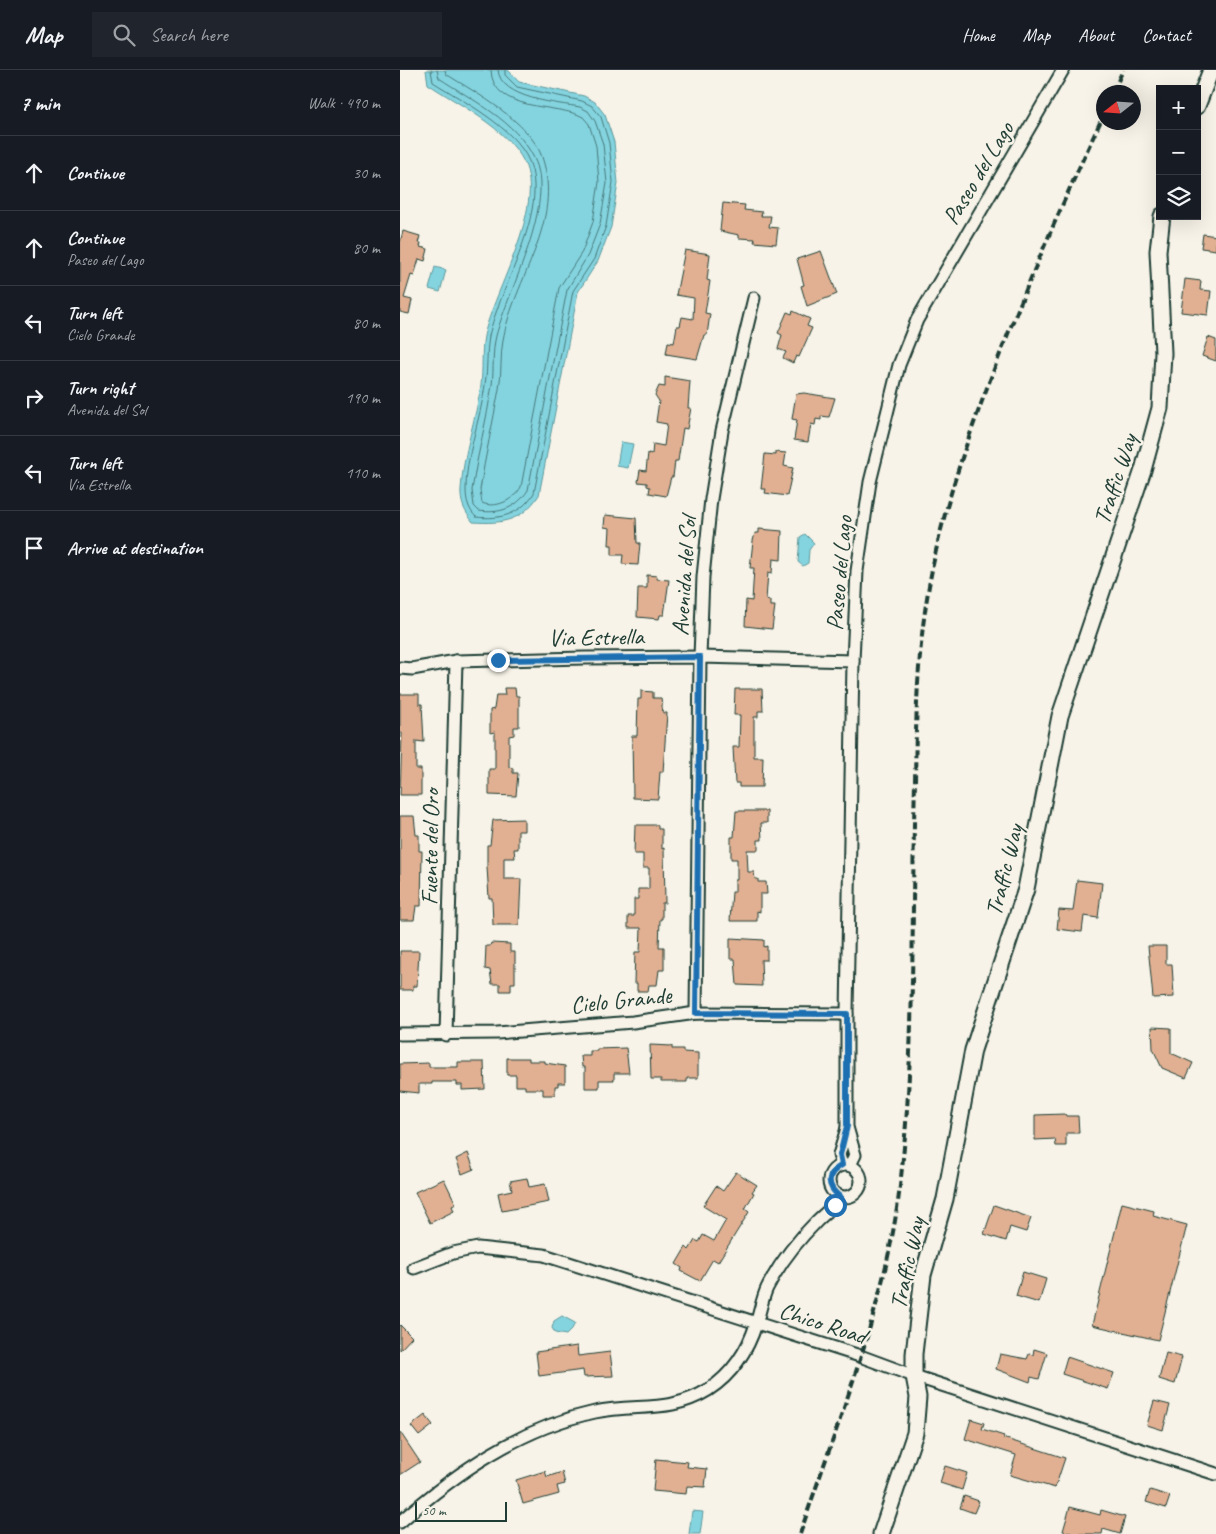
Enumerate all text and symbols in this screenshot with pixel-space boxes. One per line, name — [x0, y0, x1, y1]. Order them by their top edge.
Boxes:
search box — [92, 12, 442, 57]
text: Map — [25, 20, 62, 50]
icon: search — [110, 21, 138, 49]
text: Search here — [150, 23, 228, 47]
text: Home — [962, 24, 995, 46]
text: Map — [1023, 24, 1050, 46]
text: About — [1078, 24, 1114, 46]
text: Contact — [1142, 24, 1191, 46]
north arrow — [1096, 85, 1141, 130]
map controls — [1156, 85, 1201, 220]
button: + — [1156, 85, 1201, 130]
text: 7 min — [20, 90, 60, 116]
text: Walk · 490 m — [308, 93, 380, 113]
street label: Paseo del Lago — [936, 115, 1021, 230]
button: − — [1156, 130, 1201, 175]
icon: ahead — [20, 159, 48, 187]
text: Continue — [67, 161, 124, 185]
text: 30 m — [353, 163, 380, 183]
button: layers — [1156, 175, 1201, 220]
text: Continue — [67, 226, 124, 250]
icon: ahead — [20, 234, 48, 262]
text: 80 m — [353, 238, 380, 258]
text: Paseo del Lago — [67, 250, 144, 270]
text: Turn left — [67, 301, 122, 325]
icon: left — [20, 309, 48, 337]
text: 80 m — [353, 313, 380, 333]
text: Cielo Grande — [67, 325, 134, 345]
text: Turn right — [67, 376, 134, 400]
icon: right — [20, 384, 48, 412]
text: 190 m — [346, 388, 380, 408]
text: Avenida del Sol — [67, 400, 147, 420]
street label: Traffic Way — [1086, 428, 1144, 528]
text: Turn left — [67, 451, 122, 475]
icon: left — [20, 459, 48, 487]
text: 110 m — [346, 463, 380, 483]
text: Via Estrella — [67, 475, 131, 495]
street label: Avenida del Sol — [665, 512, 703, 637]
street label: Paseo del Lago — [819, 513, 859, 632]
icon: arrive — [20, 534, 48, 562]
text: Arrive at destination — [67, 536, 203, 560]
street label: Via Estrella — [548, 621, 646, 653]
route end — [487, 649, 510, 672]
street label: Fuente del Oro — [414, 786, 446, 905]
street label: Traffic Way — [978, 819, 1030, 919]
street label: Cielo Grande — [569, 980, 675, 1020]
route start — [824, 1194, 847, 1217]
street label: Traffic Way — [883, 1213, 932, 1312]
street label: Chico Road — [776, 1295, 874, 1352]
scale bar — [415, 1499, 508, 1522]
text: 50 m — [422, 1502, 446, 1519]

